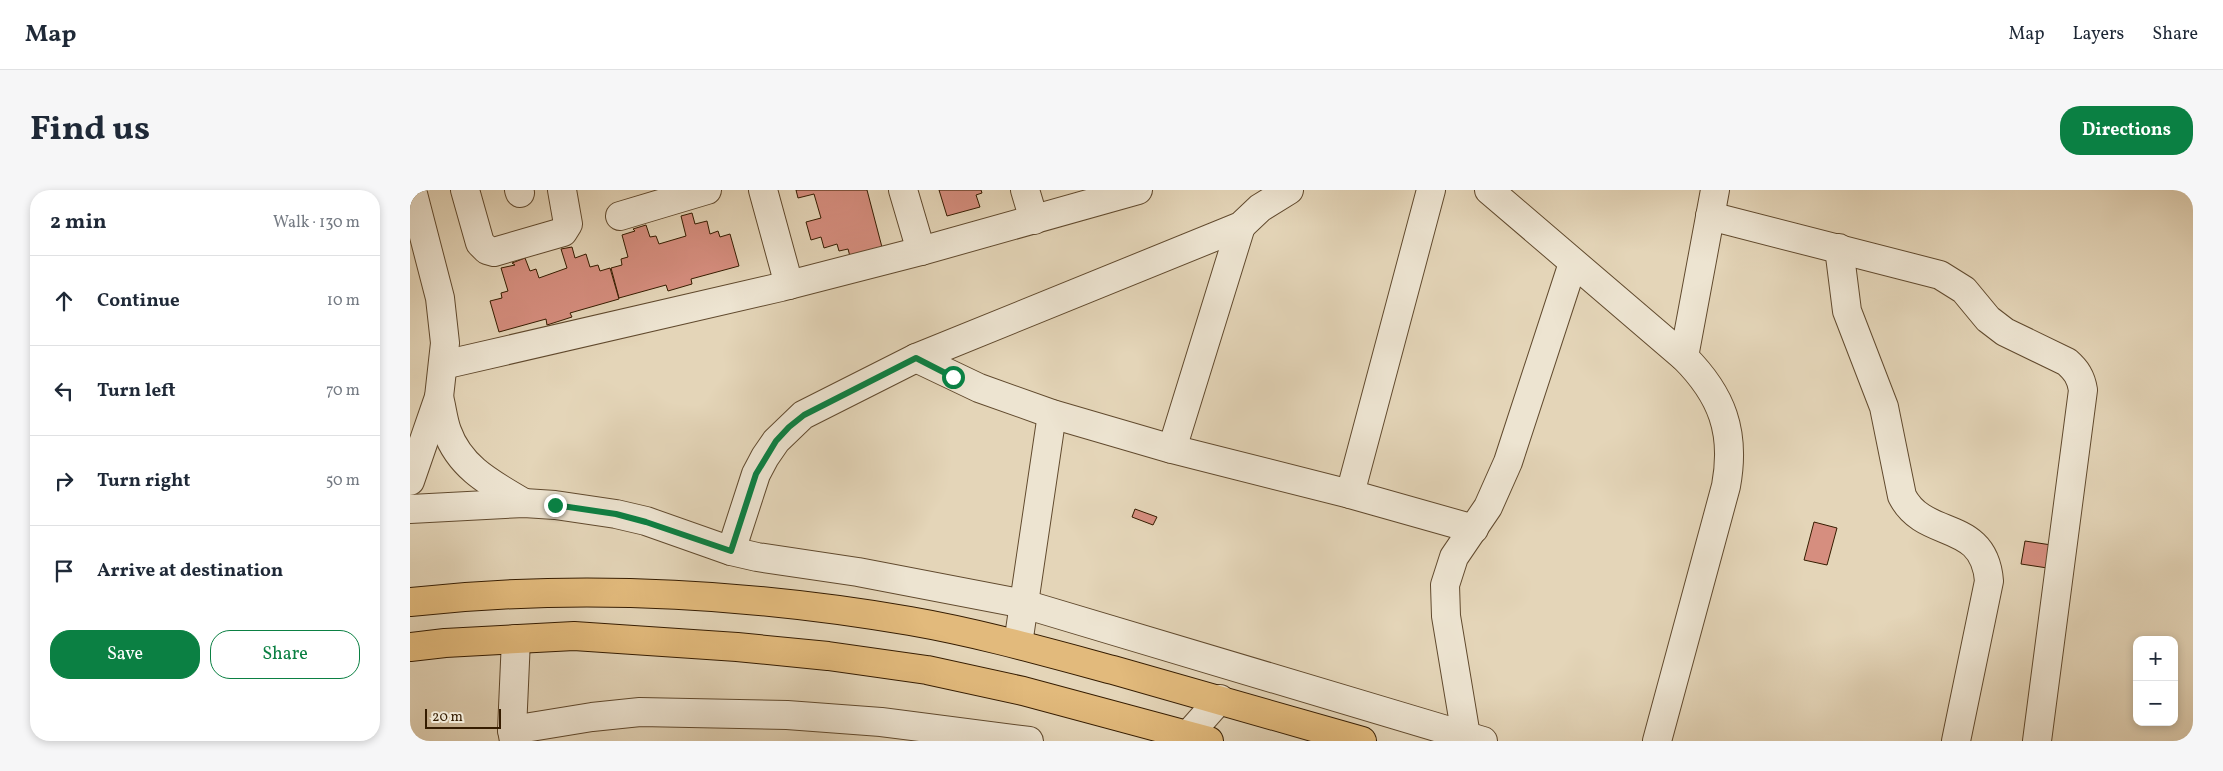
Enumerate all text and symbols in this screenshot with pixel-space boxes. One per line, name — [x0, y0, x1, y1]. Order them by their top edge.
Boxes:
text: Map — [25, 18, 76, 52]
text: Map — [2008, 22, 2044, 47]
text: Layers — [2072, 22, 2124, 47]
text: Share — [2152, 22, 2198, 47]
text: Find us — [30, 106, 150, 154]
button: Directions — [2060, 106, 2193, 155]
text: 2 min — [50, 208, 107, 237]
text: Walk · 130 m — [273, 212, 360, 234]
icon: ahead — [50, 287, 78, 315]
text: Continue — [97, 288, 180, 314]
text: 10 m — [327, 290, 360, 312]
route start — [942, 366, 965, 389]
icon: left — [50, 377, 78, 405]
text: Turn left — [97, 378, 176, 404]
text: 70 m — [326, 380, 360, 402]
icon: right — [50, 467, 78, 495]
text: Turn right — [97, 468, 190, 494]
text: 50 m — [326, 470, 360, 492]
route end — [544, 494, 567, 517]
icon: arrive — [50, 557, 78, 585]
text: Arrive at destination — [97, 558, 283, 584]
button: Save — [50, 630, 200, 679]
button: Share — [210, 630, 360, 679]
map controls — [2133, 636, 2178, 726]
button: + — [2133, 636, 2178, 681]
button: − — [2133, 681, 2178, 726]
scale bar — [425, 706, 501, 729]
text: 20 m — [432, 708, 463, 727]

